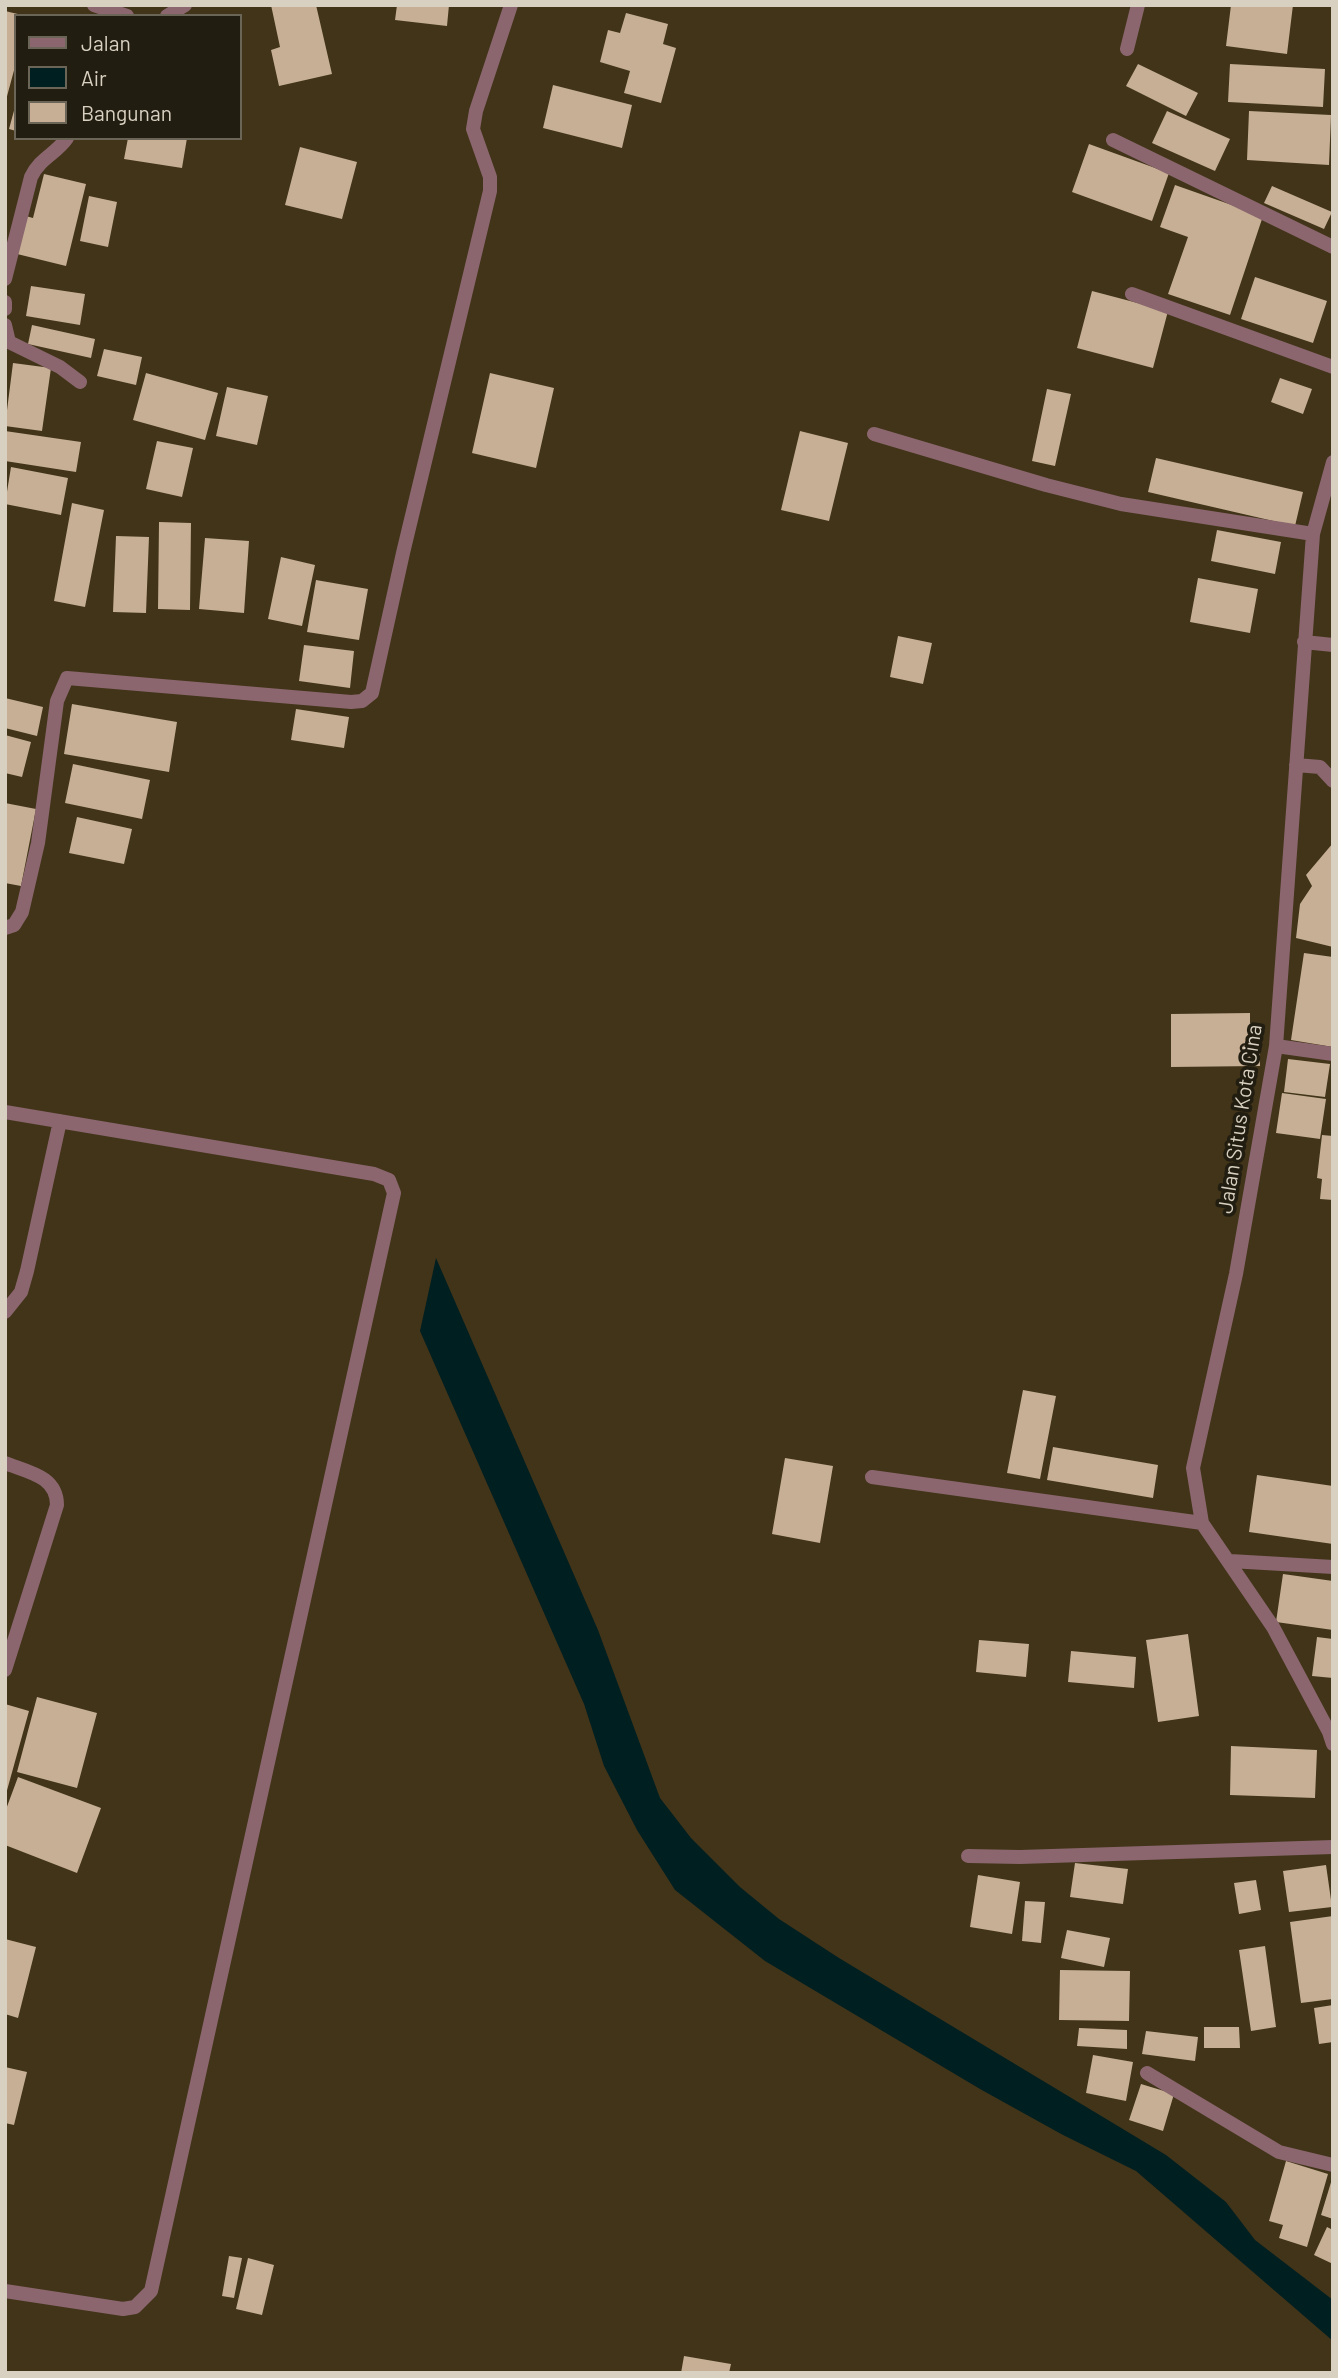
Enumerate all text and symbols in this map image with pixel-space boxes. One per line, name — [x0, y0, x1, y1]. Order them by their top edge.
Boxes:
legend — [14, 14, 242, 140]
text: Jalan — [81, 30, 131, 55]
text: Air — [81, 65, 107, 90]
text: Bangunan — [81, 100, 172, 125]
street label: Jalan Situs Kota Cina — [1213, 1023, 1267, 1215]

